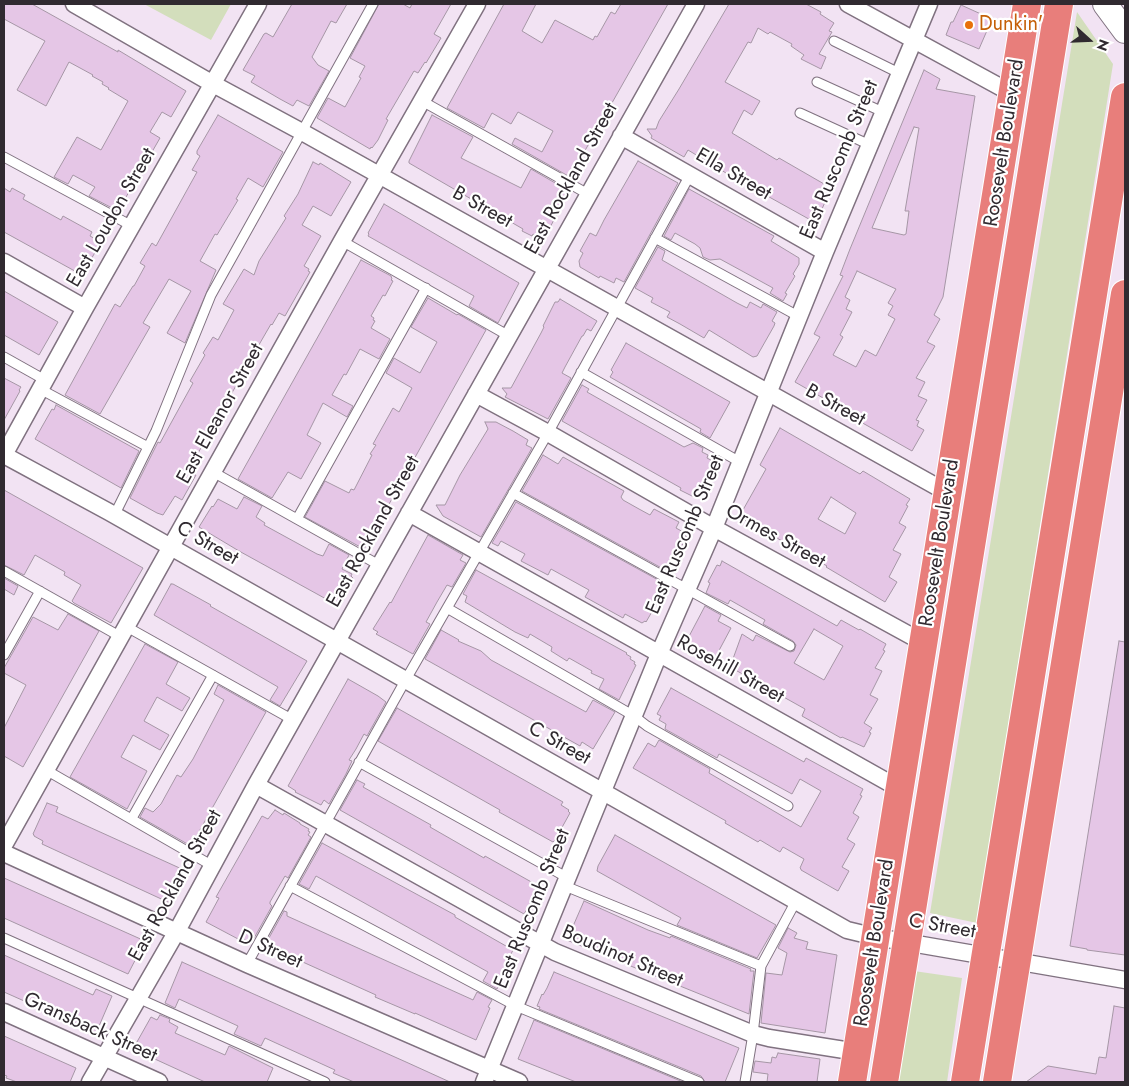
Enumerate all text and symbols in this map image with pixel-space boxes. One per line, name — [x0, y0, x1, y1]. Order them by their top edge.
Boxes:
place label: Dunkin' — [979, 13, 1043, 37]
north arrow — [1064, 15, 1114, 65]
marker: Dunkin' — [963, 19, 975, 31]
text: N — [1092, 36, 1114, 54]
street label: Roosevelt Boulevard — [980, 58, 1030, 228]
street label: East Ruscomb Street — [796, 77, 884, 243]
street label: East Rockland Street — [520, 99, 624, 259]
street label: East Loudon Street — [62, 144, 162, 292]
street label: Ella Street — [691, 144, 775, 206]
street label: B Street — [448, 182, 516, 234]
street label: East Eleanor Street — [172, 340, 270, 488]
street label: B Street — [801, 380, 869, 432]
street label: East Rockland Street — [322, 452, 426, 612]
street label: East Ruscomb Street — [642, 452, 730, 618]
street label: Roosevelt Boulevard — [915, 458, 965, 628]
street label: Ormes Street — [721, 500, 829, 574]
street label: C Street — [172, 517, 242, 571]
street label: Rosehill Street — [672, 631, 788, 709]
street label: C Street — [524, 717, 594, 771]
street label: East Rockland Street — [124, 806, 228, 966]
street label: East Ruscomb Street — [490, 825, 576, 993]
street label: Roosevelt Boulevard — [850, 858, 900, 1028]
street label: C Street — [907, 909, 977, 945]
street label: Boudinot Street — [558, 921, 686, 993]
street label: D Street — [234, 925, 306, 975]
street label: Gransback Street — [20, 988, 160, 1068]

